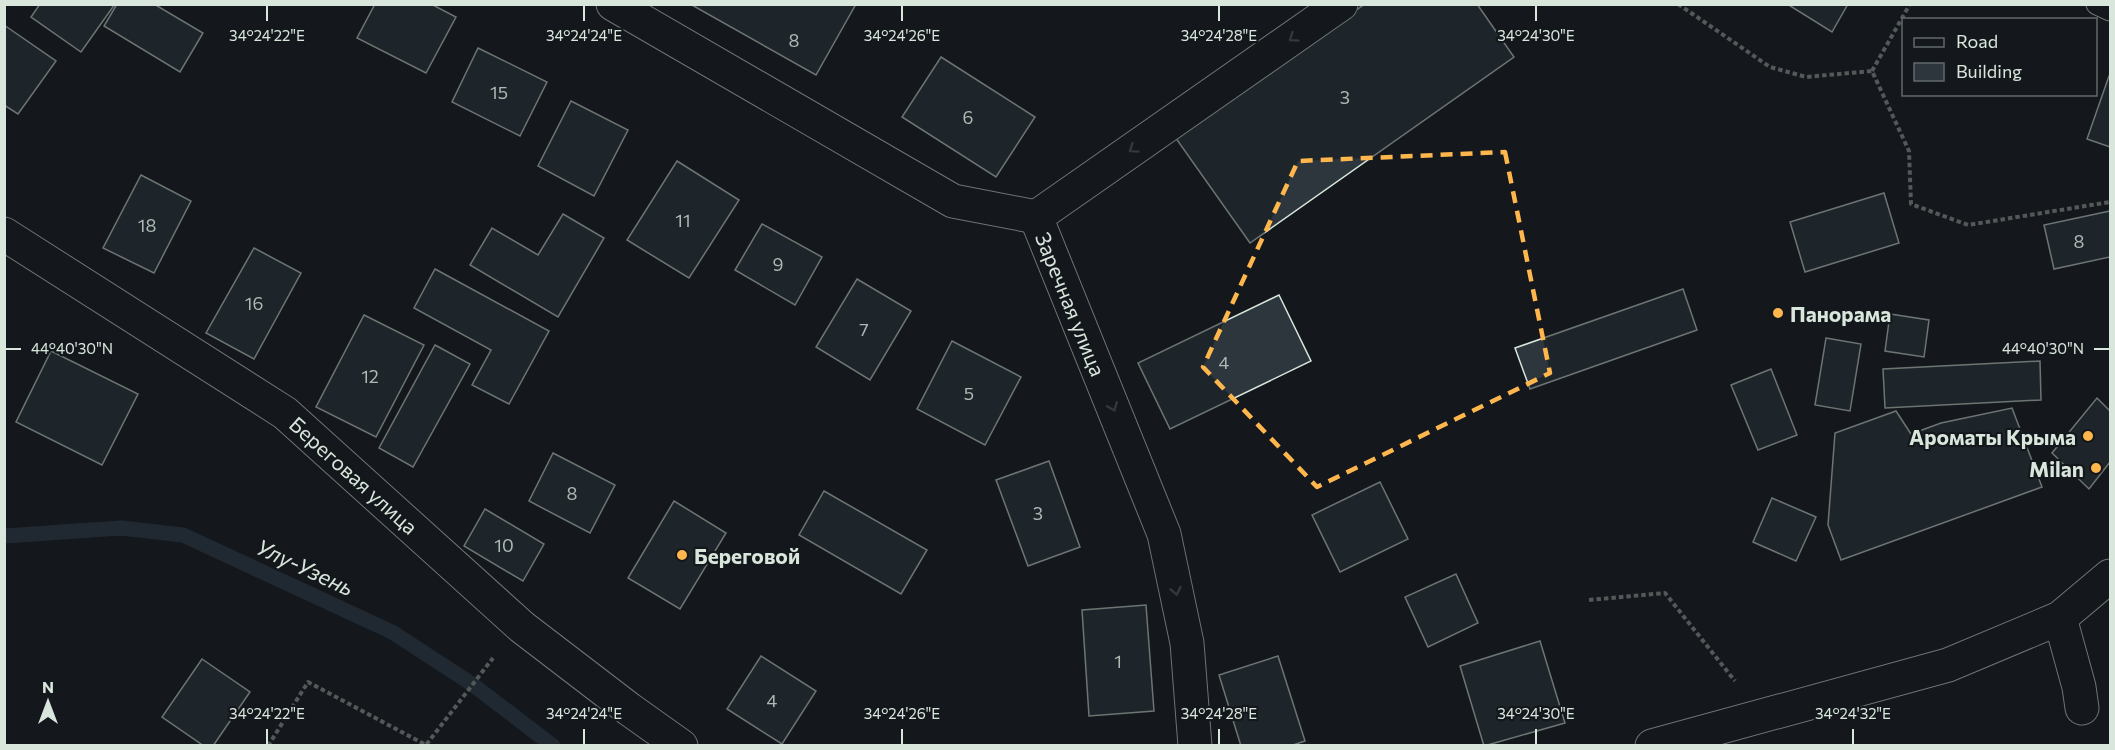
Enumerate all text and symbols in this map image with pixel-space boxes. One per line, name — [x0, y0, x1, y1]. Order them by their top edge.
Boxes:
legend — [1902, 18, 2097, 96]
text: 34°24'22"E — [229, 26, 305, 44]
text: 34°24'24"E — [546, 26, 622, 44]
text: 34°24'26"E — [864, 26, 940, 44]
text: 34°24'28"E — [1181, 26, 1257, 44]
text: 34°24'30"E — [1497, 26, 1575, 44]
house number: 8 — [789, 29, 800, 51]
text: Road — [1956, 30, 1998, 52]
one-way arrow — [1288, 31, 1299, 42]
text: Building — [1956, 60, 2022, 82]
house number: 15 — [490, 81, 508, 103]
house number: 3 — [1340, 86, 1350, 108]
house number: 6 — [963, 106, 973, 128]
one-way arrow — [1128, 142, 1139, 153]
house number: 11 — [675, 209, 691, 231]
house number: 18 — [138, 214, 156, 236]
street label: Заречная улица — [1031, 228, 1111, 380]
house number: 8 — [2074, 230, 2085, 252]
house number: 9 — [773, 253, 783, 275]
house number: 16 — [245, 292, 263, 314]
place label: Панорама — [1790, 301, 1891, 326]
marker: Панорама — [1771, 306, 1785, 320]
house number: 7 — [859, 318, 869, 340]
text: 44°40'30"N — [31, 339, 113, 357]
text: 44°40'30"N — [2002, 339, 2084, 357]
house number: 4 — [1219, 351, 1230, 373]
house number: 12 — [361, 365, 379, 387]
house number: 5 — [964, 382, 974, 404]
one-way arrow — [1106, 401, 1118, 412]
street label: Береговая улица — [285, 411, 423, 539]
place label: Ароматы Крыма — [1909, 424, 2076, 449]
marker: Ароматы Крыма — [2081, 429, 2095, 443]
place label: Milan — [2029, 456, 2084, 481]
marker: Milan — [2089, 461, 2103, 475]
house number: 8 — [567, 482, 578, 504]
house number: 3 — [1033, 502, 1043, 524]
water label: Улу-Узень — [252, 533, 358, 601]
house number: 10 — [494, 534, 514, 556]
place label: Береговой — [694, 543, 800, 568]
marker: Береговой — [675, 548, 689, 562]
one-way arrow — [1169, 586, 1182, 596]
house number: 1 — [1114, 650, 1122, 672]
north arrow — [18, 672, 78, 732]
text: N — [42, 677, 54, 696]
house number: 4 — [767, 689, 778, 711]
text: 34°24'22"E — [229, 704, 305, 722]
text: 34°24'24"E — [546, 704, 622, 722]
text: 34°24'26"E — [864, 704, 940, 722]
text: 34°24'28"E — [1181, 704, 1257, 722]
text: 34°24'30"E — [1497, 704, 1575, 722]
text: 34°24'32"E — [1815, 704, 1891, 722]

